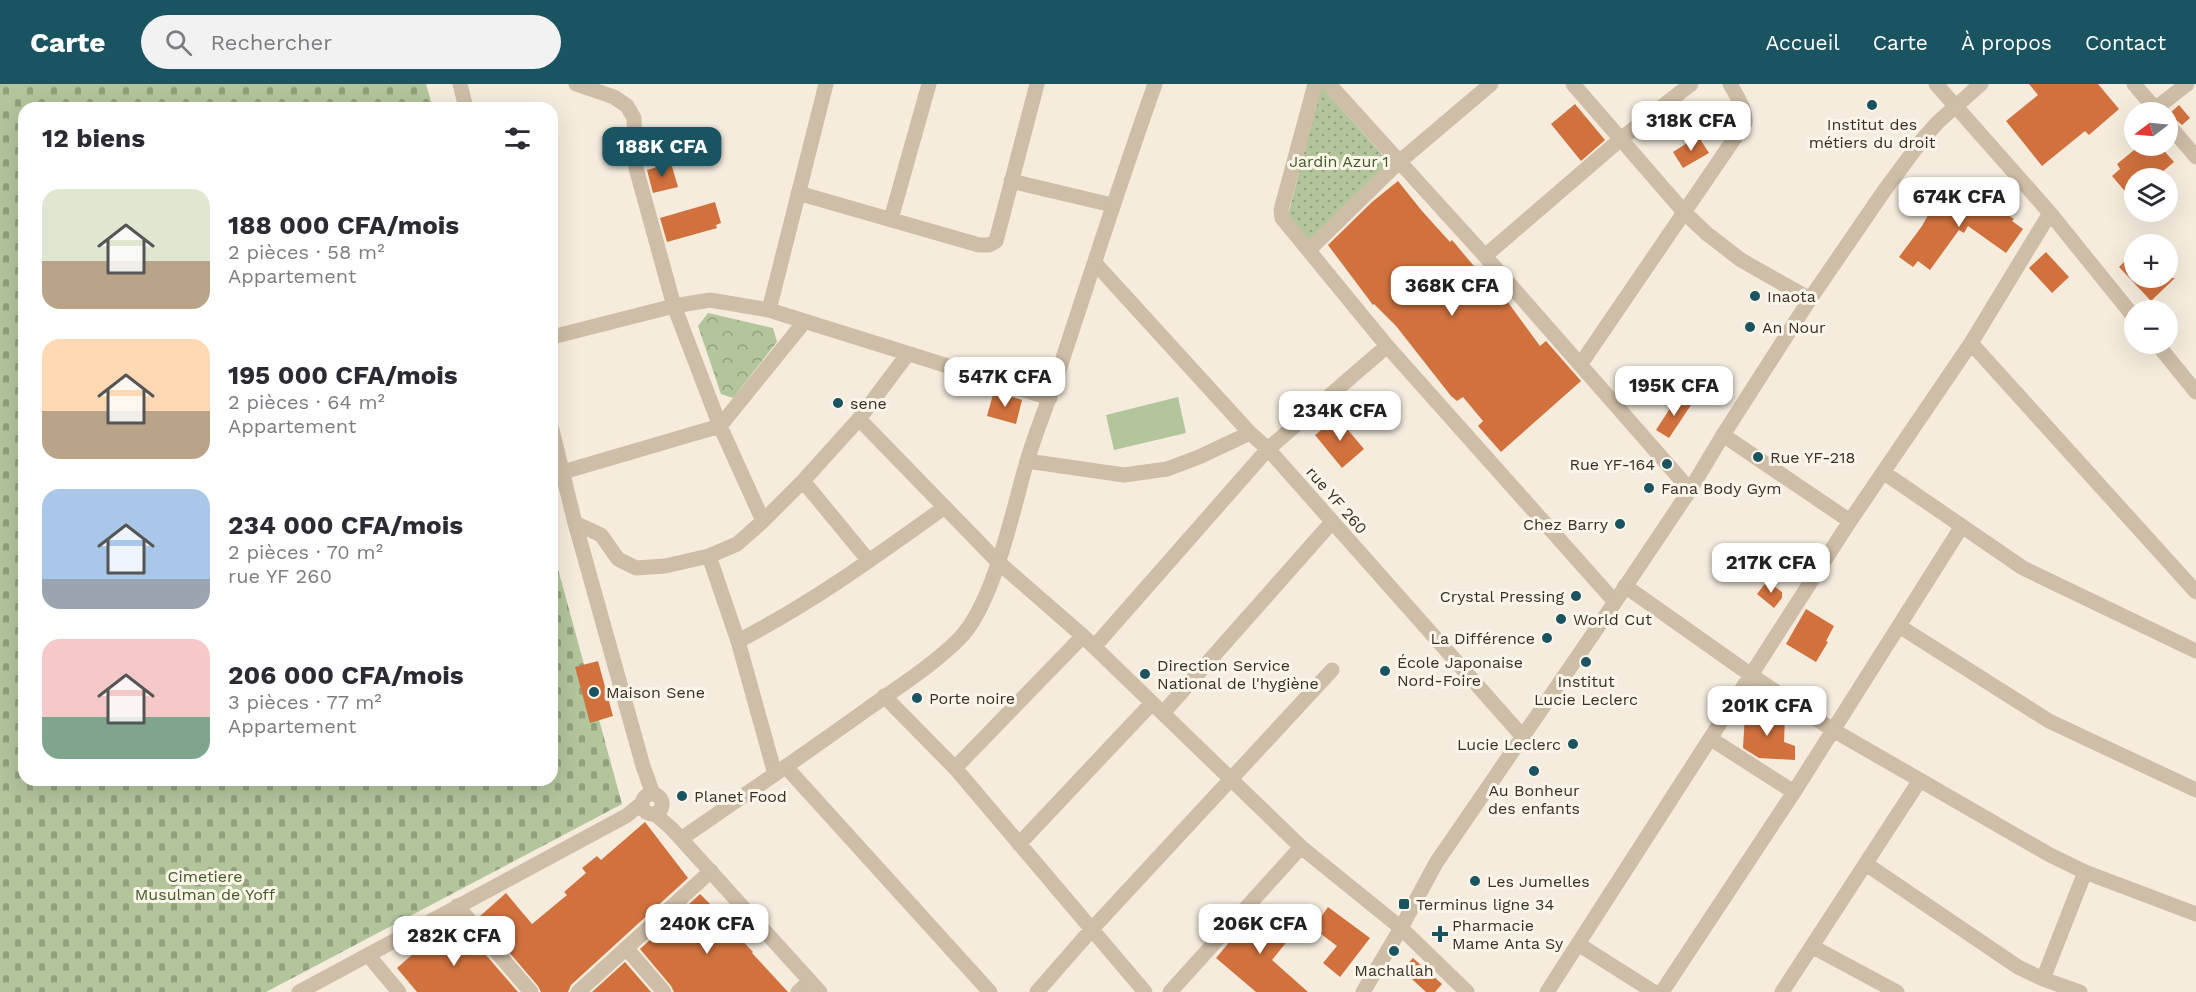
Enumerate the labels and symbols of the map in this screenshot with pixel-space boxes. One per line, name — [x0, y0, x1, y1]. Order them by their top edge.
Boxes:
marker: Institut des métiers du droit — [1865, 98, 1879, 112]
pin: 318K CFA — [1629, 101, 1753, 152]
north arrow — [2124, 102, 2178, 156]
place label: Institut des métiers du droit — [1809, 115, 1936, 152]
pin: 188K CFA — [600, 127, 724, 178]
park label: Jardin Azur 1 — [1289, 152, 1389, 171]
pin: 674K CFA — [1897, 177, 2021, 228]
pin: 368K CFA — [1390, 266, 1514, 317]
place label: Inaota — [1767, 287, 1816, 306]
marker: Inaota — [1748, 289, 1762, 303]
place label: An Nour — [1762, 318, 1826, 337]
marker: An Nour — [1743, 320, 1757, 334]
pin: 547K CFA — [943, 357, 1067, 408]
pin: 195K CFA — [1612, 366, 1736, 417]
pin: 234K CFA — [1278, 391, 1402, 442]
place label: sene — [850, 394, 887, 413]
marker: sene — [831, 396, 845, 410]
place label: Rue YF-218 — [1770, 448, 1855, 467]
marker: Rue YF-218 — [1751, 450, 1765, 464]
place label: Rue YF-164 — [1569, 455, 1655, 474]
marker: Rue YF-164 — [1660, 457, 1674, 471]
street label: rue YF 260 — [1302, 463, 1371, 538]
place label: Fana Body Gym — [1661, 479, 1781, 498]
marker: Fana Body Gym — [1642, 481, 1656, 495]
place label: Chez Barry — [1523, 515, 1609, 534]
marker: Chez Barry — [1613, 517, 1627, 531]
pin: 217K CFA — [1709, 543, 1833, 594]
place label: Crystal Pressing — [1440, 587, 1564, 606]
marker: Crystal Pressing — [1569, 589, 1583, 603]
place label: World Cut — [1573, 610, 1652, 629]
marker: World Cut — [1554, 612, 1568, 626]
place label: La Différence — [1430, 629, 1535, 648]
marker: La Différence — [1540, 631, 1554, 645]
place label: École Japonaise Nord-Foire — [1397, 653, 1523, 690]
marker: Institut Lucie Leclerc — [1579, 655, 1593, 669]
place label: Direction Service National de l'hygiène — [1157, 656, 1319, 693]
marker: École Japonaise Nord-Foire — [1378, 664, 1392, 678]
marker: Direction Service National de l'hygiène — [1138, 667, 1152, 681]
place label: Institut Lucie Leclerc — [1534, 672, 1638, 709]
place label: Maison Sene — [606, 683, 705, 702]
marker: Maison Sene — [587, 685, 601, 699]
pin: 201K CFA — [1705, 686, 1829, 737]
place label: Porte noire — [929, 689, 1015, 708]
marker: Porte noire — [910, 691, 924, 705]
place label: Lucie Leclerc — [1457, 735, 1561, 754]
marker: Lucie Leclerc — [1566, 737, 1580, 751]
marker: Au Bonheur des enfants — [1527, 764, 1541, 778]
place label: Au Bonheur des enfants — [1488, 781, 1580, 818]
place label: Planet Food — [694, 787, 787, 806]
marker: Planet Food — [675, 789, 689, 803]
park label: Cimetiere Musulman de Yoff — [135, 867, 276, 904]
place label: Les Jumelles — [1487, 872, 1590, 891]
marker: Les Jumelles — [1468, 874, 1482, 888]
place label: Terminus ligne 34 — [1416, 895, 1554, 914]
marker: Terminus ligne 34 — [1397, 897, 1411, 911]
pin: 240K CFA — [645, 904, 769, 955]
pin: 206K CFA — [1198, 904, 1322, 955]
pin: 282K CFA — [392, 916, 516, 967]
place label: Pharmacie Mame Anta Sy — [1452, 916, 1564, 953]
marker: Pharmacie Mame Anta Sy — [1433, 927, 1447, 941]
marker: Machallah — [1387, 944, 1401, 958]
place label: Machallah — [1354, 961, 1434, 980]

